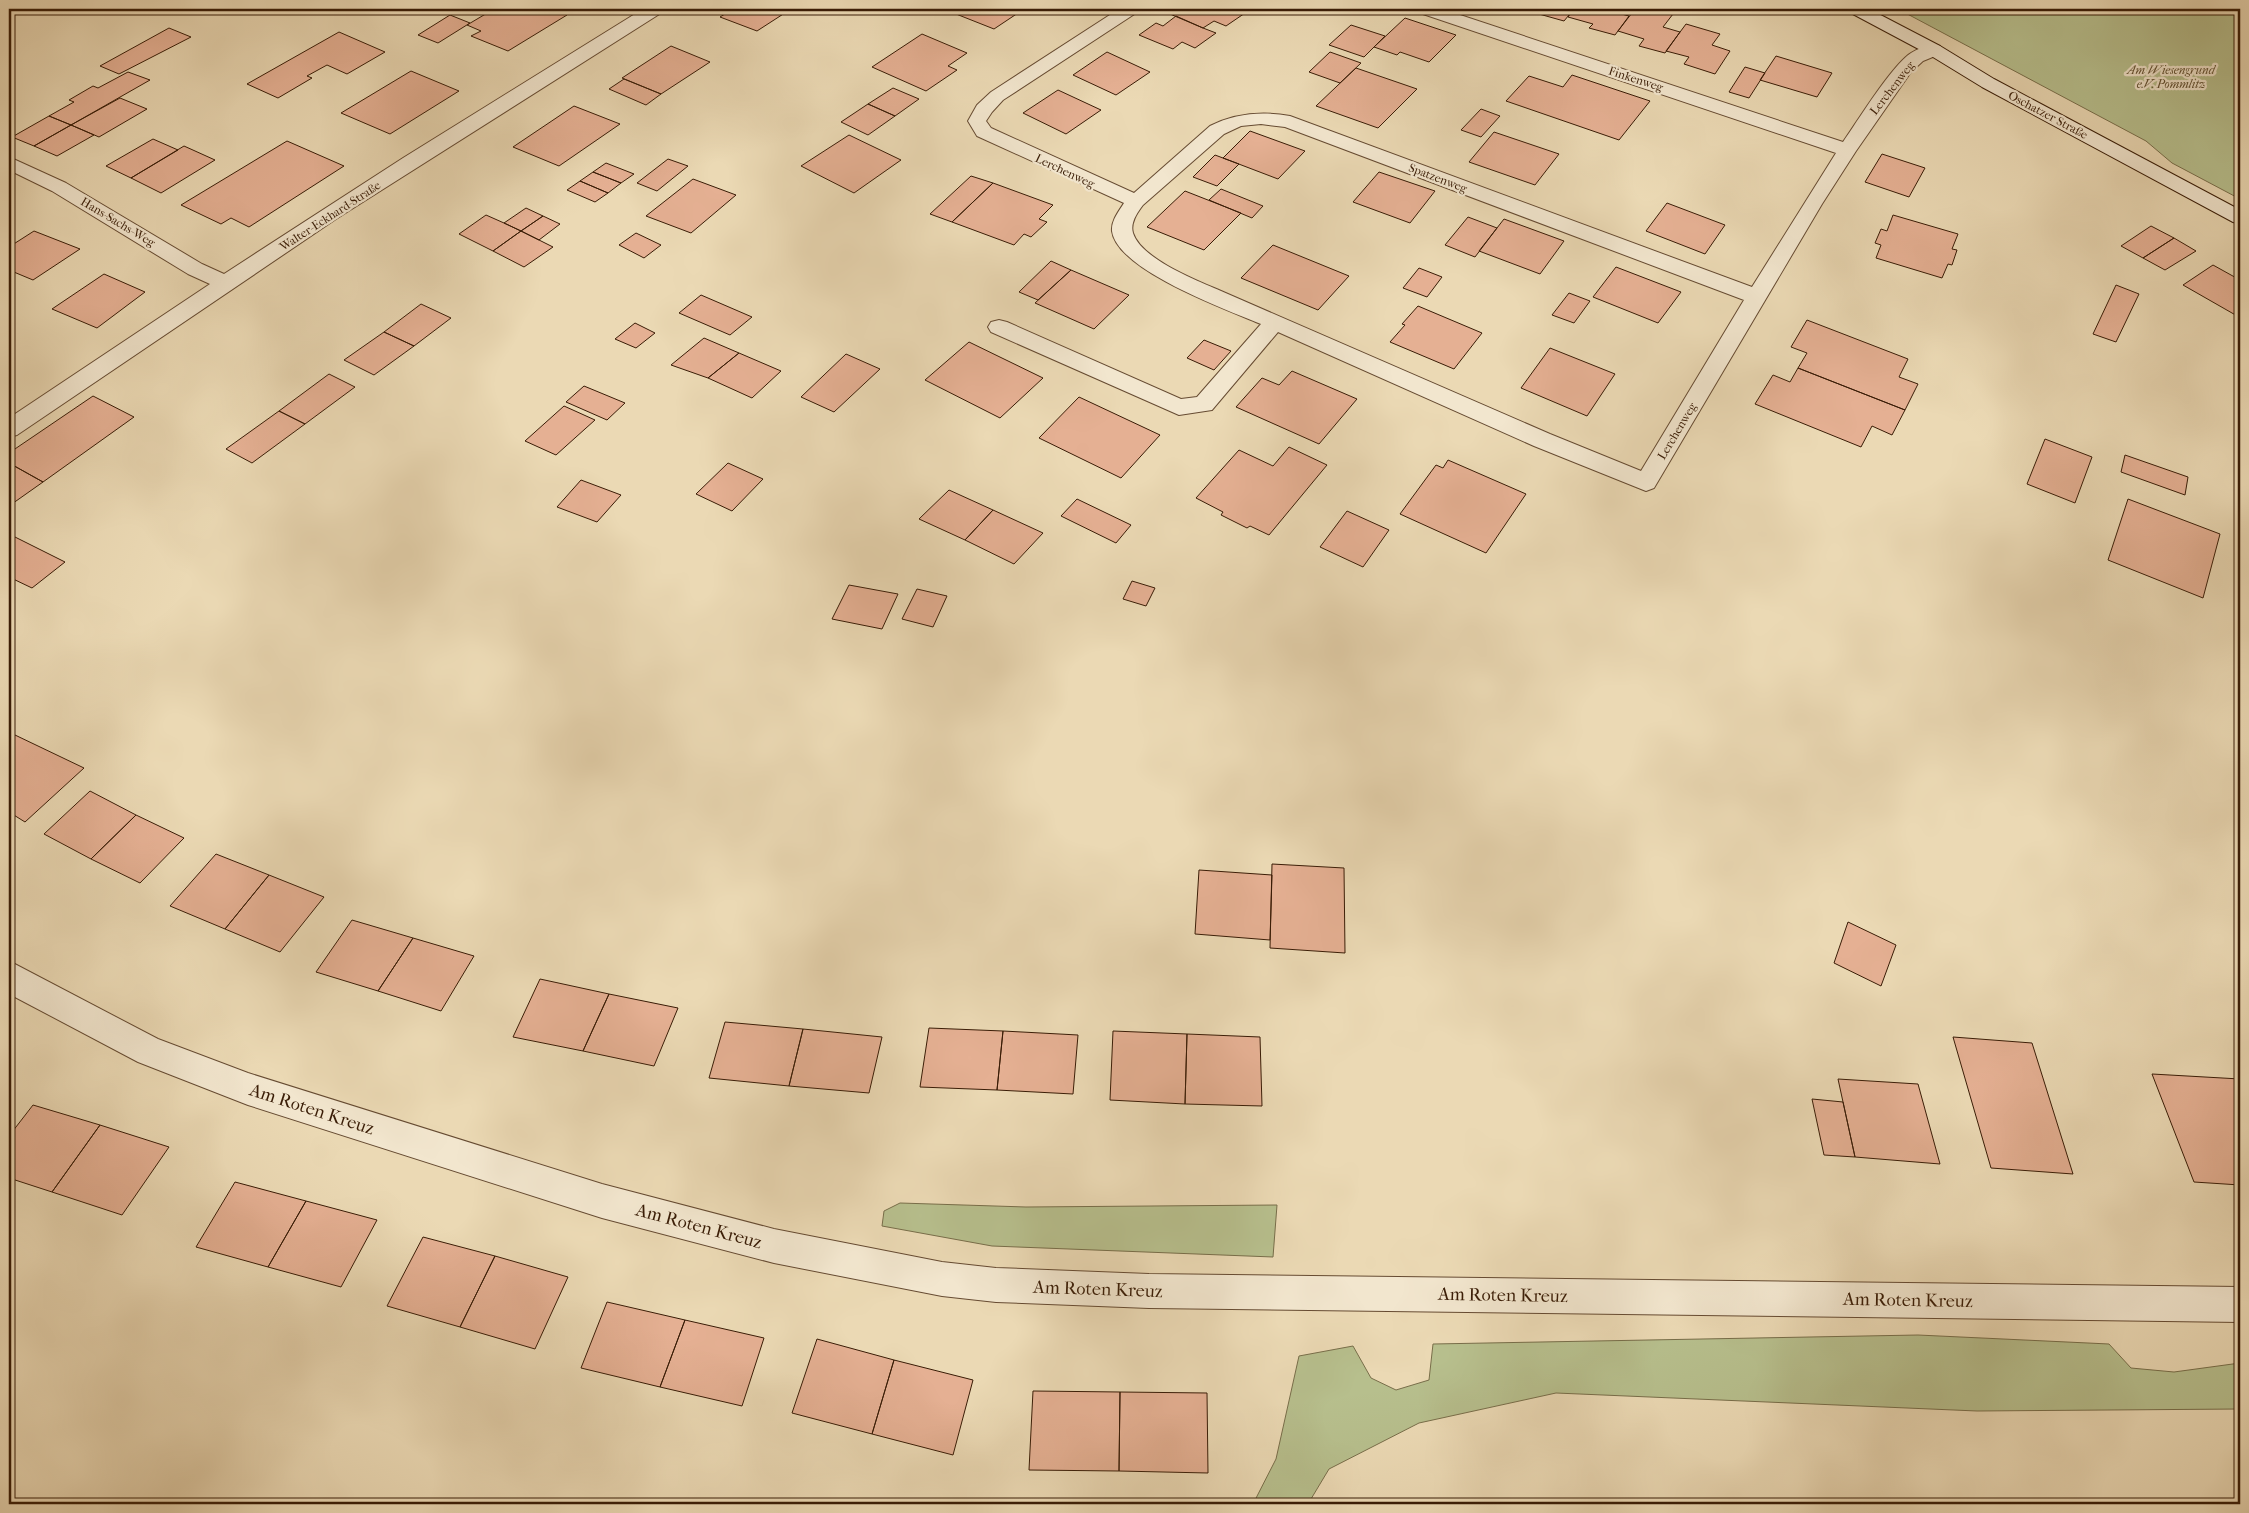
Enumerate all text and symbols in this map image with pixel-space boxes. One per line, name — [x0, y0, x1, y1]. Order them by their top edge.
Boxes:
street label: Lerchenweg — [1867, 58, 1918, 117]
park label: Am Wiesengrund e.V. Pommlitz — [2125, 63, 2217, 91]
street label: Finkenweg — [1607, 64, 1666, 95]
street label: Oschatzer Straße — [2006, 88, 2090, 142]
street label: Lerchenweg — [1033, 151, 1097, 191]
street label: Spatzenweg — [1407, 160, 1470, 196]
street label: Walter-Eckhard-Straße — [276, 178, 383, 254]
street label: Hans-Sachs-Weg — [78, 194, 158, 250]
street label: Lerchenweg — [1655, 399, 1700, 462]
street label: Am Roten Kreuz — [246, 1079, 377, 1140]
street label: Am Roten Kreuz — [633, 1199, 764, 1253]
street label: Am Roten Kreuz — [1032, 1277, 1163, 1302]
street label: Am Roten Kreuz — [1437, 1284, 1568, 1307]
street label: Am Roten Kreuz — [1842, 1289, 1973, 1312]

